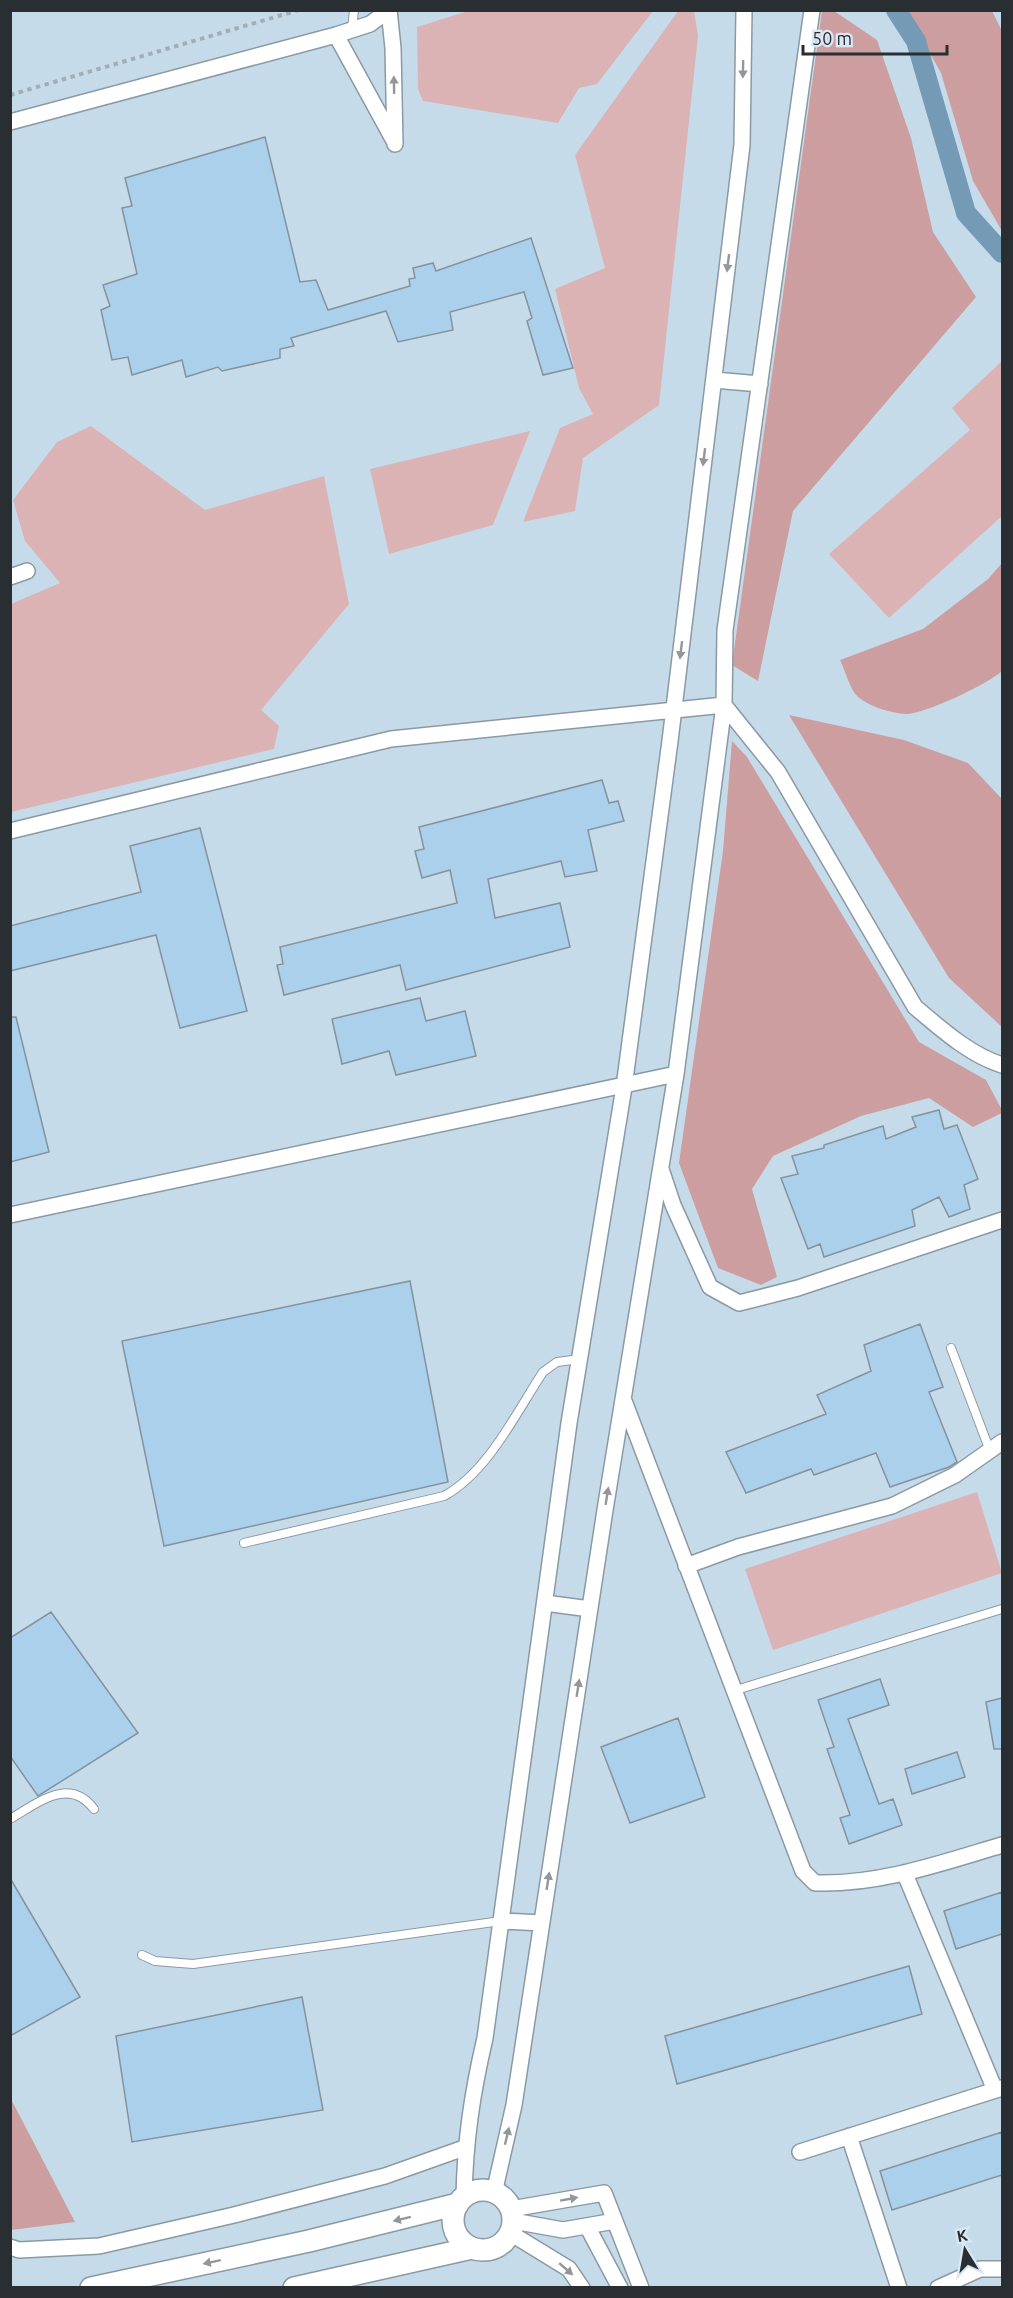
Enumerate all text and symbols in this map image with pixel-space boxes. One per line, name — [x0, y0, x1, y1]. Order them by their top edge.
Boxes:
scale bar — [803, 18, 947, 56]
text: 50 m — [812, 28, 852, 48]
one-way arrow — [738, 59, 748, 78]
one-way arrow — [389, 76, 399, 95]
one-way arrow — [723, 254, 732, 273]
one-way arrow — [700, 447, 709, 466]
one-way arrow — [676, 641, 686, 660]
one-way arrow — [603, 1486, 612, 1505]
one-way arrow — [573, 1679, 582, 1698]
one-way arrow — [544, 1871, 553, 1890]
one-way arrow — [503, 2126, 512, 2145]
one-way arrow — [559, 2195, 578, 2204]
one-way arrow — [392, 2214, 411, 2224]
north arrow — [935, 2220, 995, 2280]
text: K — [955, 2225, 969, 2245]
one-way arrow — [202, 2258, 221, 2267]
one-way arrow — [558, 2262, 573, 2275]

